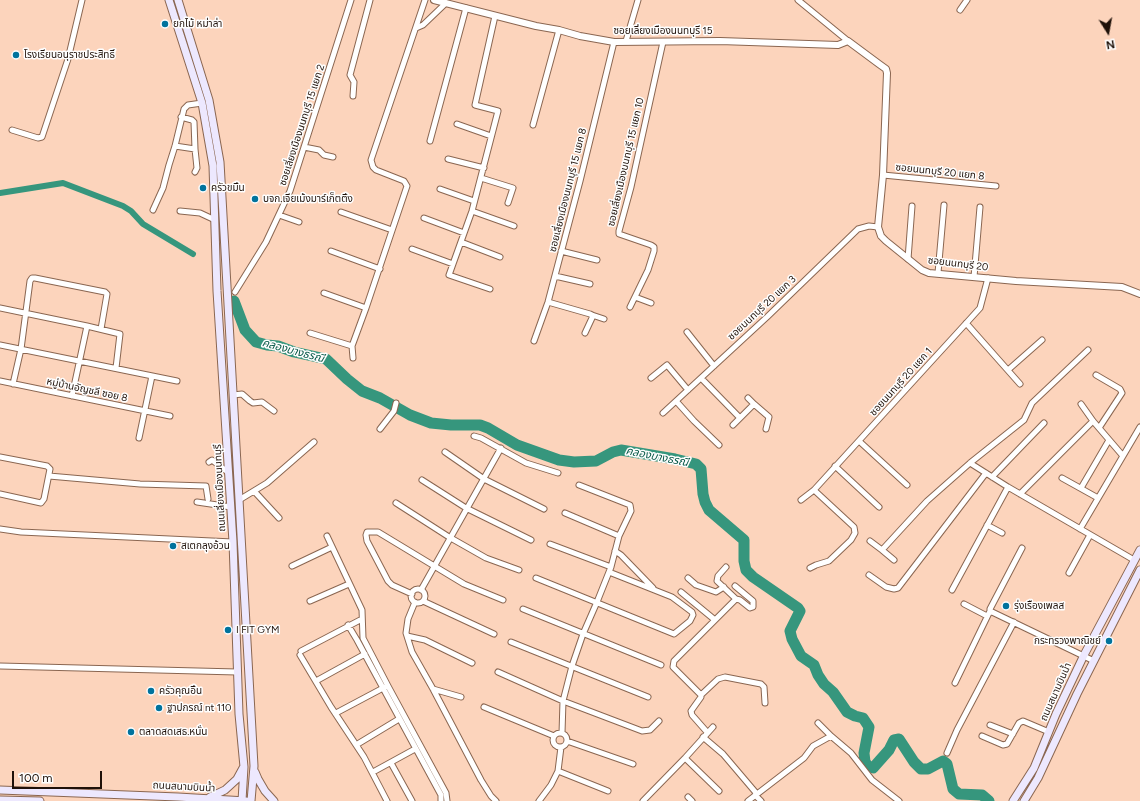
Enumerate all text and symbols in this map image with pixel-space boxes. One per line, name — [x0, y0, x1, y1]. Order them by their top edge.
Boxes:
north arrow — [1088, 12, 1128, 52]
place label: ยกไม้ หม่าล่า — [173, 18, 222, 30]
marker: ยกไม้ หม่าล่า — [160, 19, 170, 29]
street label: ซอยเลี่ยงเมืองนนทบุรี 15 — [614, 25, 712, 37]
text: N — [1105, 37, 1116, 51]
place label: โรงเรียนอนุราชประสิทธิ์ — [24, 49, 115, 61]
marker: โรงเรียนอนุราชประสิทธิ์ — [11, 50, 21, 60]
street label: ซอยเลี่ยงเมืองนนทบุรี 15 แยก 2 — [277, 63, 327, 187]
street label: ซอยเลี่ยงเมืองนนทบุรี 15 แยก 10 — [605, 96, 647, 228]
street label: ซอยเลี่ยงเมืองนนทบุรี 15 แยก 8 — [547, 127, 589, 253]
street label: ซอยนนทบุรี 20 แยก 8 — [895, 161, 985, 183]
place label: ครัวขมิ้น — [211, 182, 245, 194]
marker: ครัวขมิ้น — [198, 183, 208, 193]
place label: บจก.เจียเม้งมาร์เก็ตติ้ง — [263, 193, 353, 205]
marker: บจก.เจียเม้งมาร์เก็ตติ้ง — [250, 194, 260, 204]
street label: ซอยนนทบุรี 20 — [927, 254, 989, 274]
street label: ซอยนนทบุรี 20 แยก 3 — [725, 273, 799, 343]
water label: คลองบางธรณี — [261, 336, 325, 366]
street label: ซอยนนทบุรี 20 แยก 1 — [867, 346, 935, 418]
street label: หมู่บ้านอัญชลี ซอย 8 — [45, 376, 129, 404]
street label: ถนนเลี่ยงเมืองนนทบุรี — [212, 444, 228, 532]
water label: คลองบางธรณี — [625, 444, 689, 470]
place label: สเตกลุงอ้วน — [181, 540, 230, 552]
marker: สเตกลุงอ้วน — [168, 541, 178, 551]
place label: รุ่งเรืองเพลส — [1014, 600, 1064, 612]
marker: รุ่งเรืองเพลส — [1001, 601, 1011, 611]
place label: I FIT GYM — [236, 624, 279, 636]
marker: I FIT GYM — [223, 625, 233, 635]
place label: กระทรวงพาณิชย์ — [1034, 635, 1101, 647]
marker: กระทรวงพาณิชย์ — [1104, 636, 1114, 646]
street label: ถนนสนามบินน้ำ — [1038, 661, 1074, 723]
place label: ครัวคุณอิ้น — [159, 685, 202, 697]
marker: ครัวคุณอิ้น — [146, 686, 156, 696]
place label: ฐาปกรณ์ nt 110 — [167, 702, 232, 714]
marker: ฐาปกรณ์ nt 110 — [154, 703, 164, 713]
place label: ตลาดสดเสธ.หนั่น — [139, 726, 207, 738]
marker: ตลาดสดเสธ.หนั่น — [126, 727, 136, 737]
scale bar — [14, 763, 104, 789]
text: 100 m — [19, 771, 53, 785]
street label: ถนนสนามบินน้ำ — [152, 779, 216, 795]

